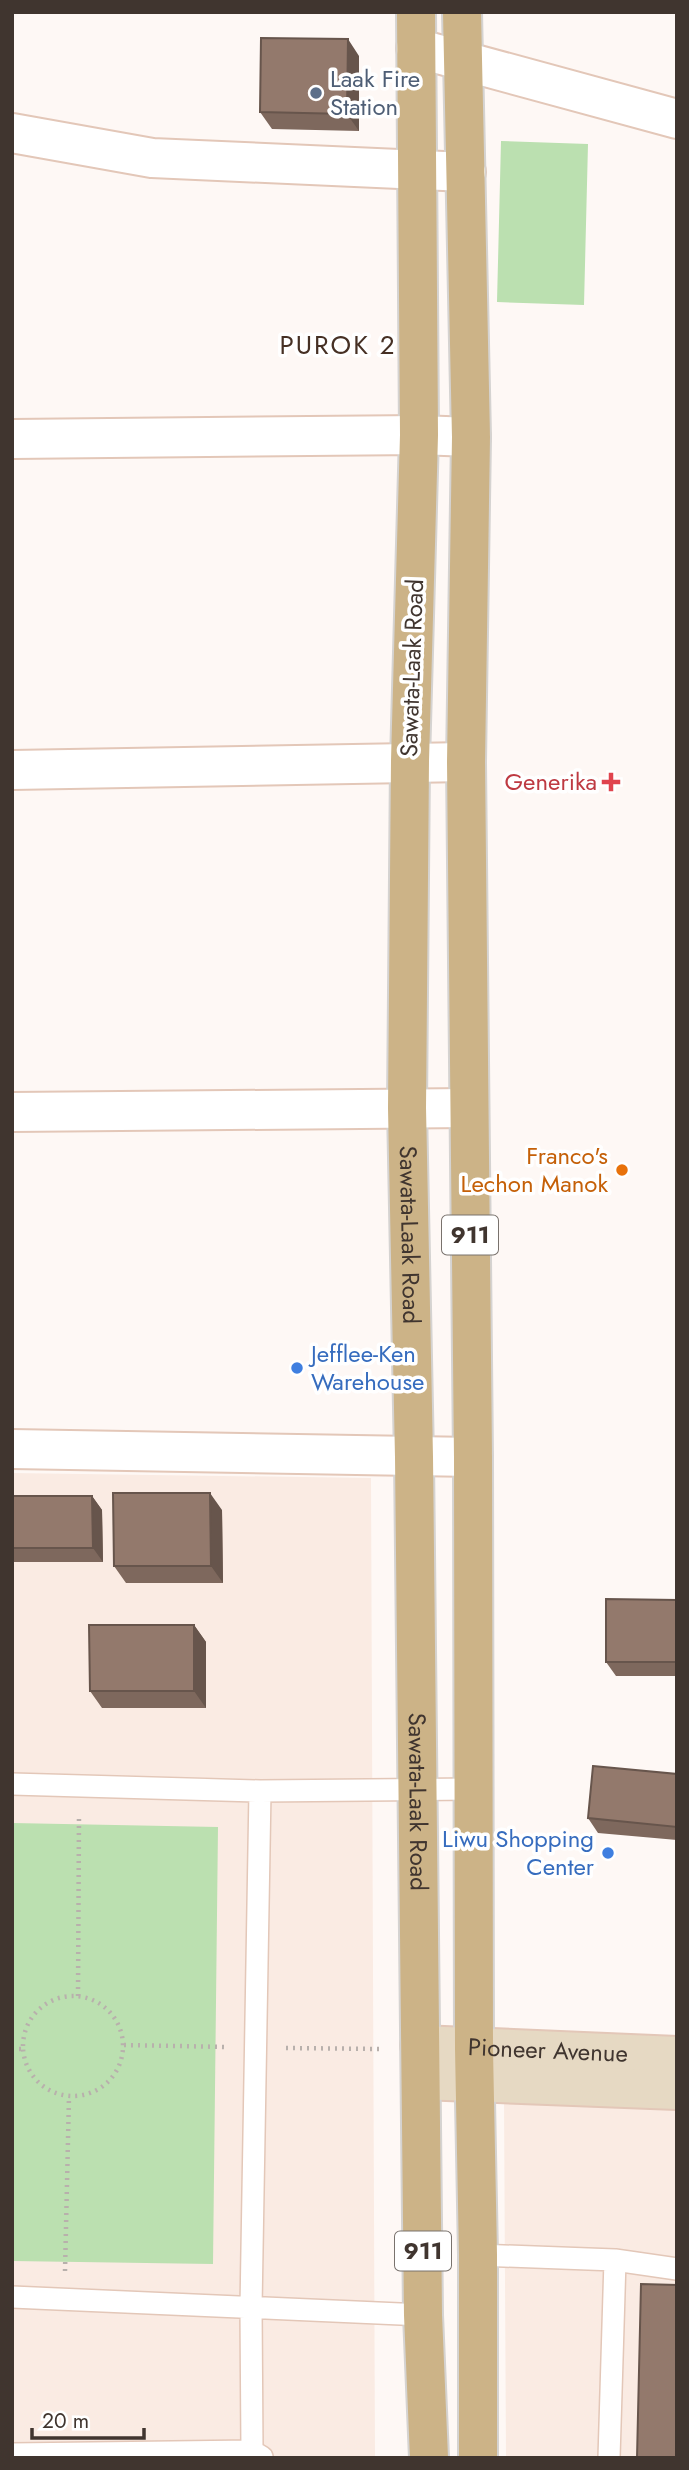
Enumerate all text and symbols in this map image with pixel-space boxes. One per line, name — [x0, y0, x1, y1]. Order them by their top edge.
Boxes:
place label: Laak Fire Station — [330, 61, 420, 124]
marker: Laak Fire Station — [308, 85, 324, 101]
district label: PUROK 2 — [280, 326, 396, 364]
street label: Sawata-Laak Road — [391, 578, 432, 758]
place label: Generika — [505, 764, 597, 799]
marker: Generika — [603, 774, 619, 790]
place label: Franco's Lechon Manok — [461, 1138, 608, 1201]
street label: Sawata-Laak Road — [391, 1145, 429, 1324]
marker: Franco's Lechon Manok — [614, 1162, 630, 1178]
road number: 911 — [442, 1216, 498, 1254]
place label: Jefflee-Ken Warehouse — [308, 1336, 424, 1399]
marker: Jefflee-Ken Warehouse — [289, 1360, 305, 1376]
street label: Sawata-Laak Road — [400, 1712, 437, 1891]
place label: Liwu Shopping Center — [442, 1821, 595, 1884]
marker: Liwu Shopping Center — [600, 1845, 616, 1861]
street label: Pioneer Avenue — [467, 2029, 629, 2071]
road number: 911 — [395, 2232, 451, 2270]
scale bar — [32, 2396, 144, 2440]
text: 20 m — [42, 2406, 89, 2436]

